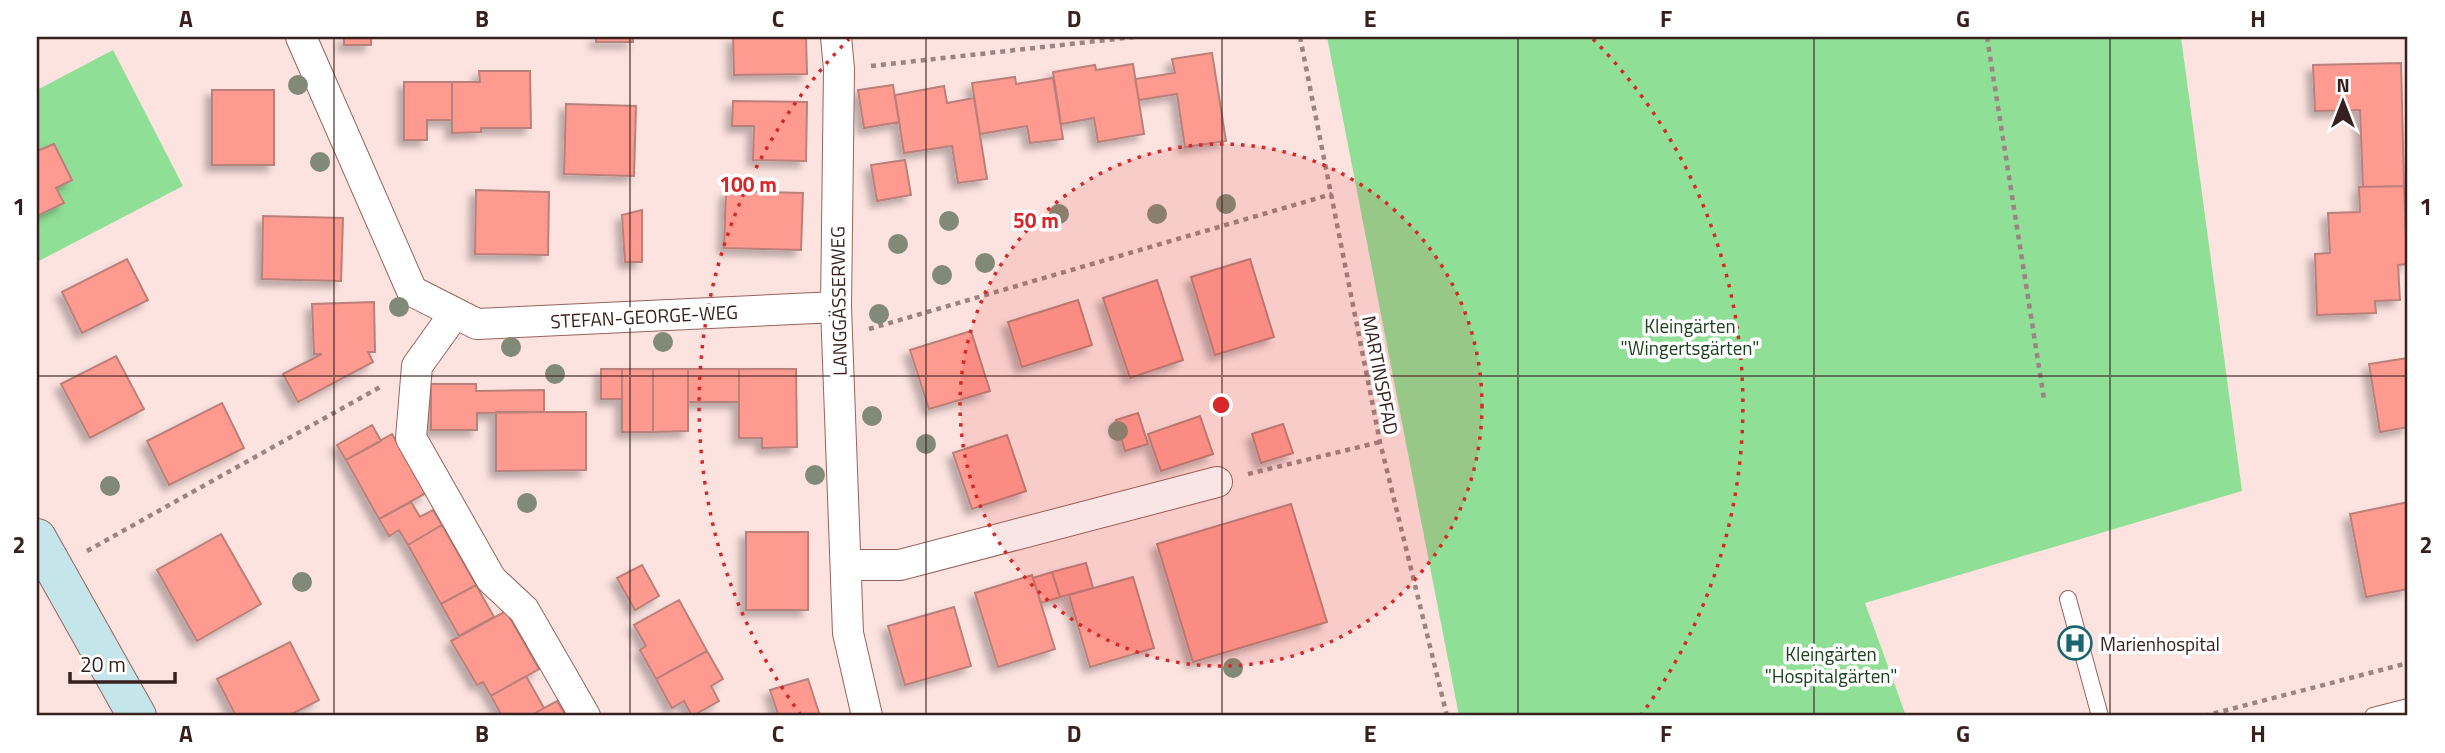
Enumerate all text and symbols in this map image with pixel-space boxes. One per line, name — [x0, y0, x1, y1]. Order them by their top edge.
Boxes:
text: A — [179, 1, 193, 36]
text: B — [475, 1, 489, 36]
text: C — [772, 1, 784, 36]
text: D — [1067, 1, 1081, 36]
text: E — [1364, 1, 1376, 36]
text: F — [1660, 1, 1672, 36]
text: G — [1956, 1, 1970, 36]
text: H — [2250, 1, 2266, 36]
north arrow — [2308, 66, 2378, 136]
text: N — [2336, 70, 2350, 99]
text: 100 m — [719, 168, 777, 200]
text: 1 — [13, 189, 25, 224]
text: 1 — [2420, 189, 2432, 224]
text: 50 m — [1013, 204, 1059, 236]
street label: LANGGÄSSERWEG — [822, 226, 854, 376]
street label: STEFAN-GEORGE-WEG — [550, 297, 738, 335]
park label: Kleingärten "Wingertsgärten" — [1621, 311, 1759, 362]
street label: MARTINSPFAD — [1355, 313, 1407, 437]
centre of rings — [1209, 393, 1233, 417]
text: 2 — [13, 527, 25, 562]
text: 2 — [2420, 527, 2432, 562]
hospital icon: Marienhospital — [2056, 624, 2094, 662]
place label: Marienhospital — [2100, 629, 2220, 658]
park label: Kleingärten "Hospitalgärten" — [1765, 639, 1897, 690]
scale bar — [70, 641, 175, 685]
text: 20 m — [80, 648, 126, 680]
text: A — [179, 716, 193, 751]
text: B — [475, 716, 489, 751]
text: C — [772, 716, 784, 751]
text: D — [1067, 716, 1081, 751]
text: E — [1364, 716, 1376, 751]
text: F — [1660, 716, 1672, 751]
text: G — [1956, 716, 1970, 751]
text: H — [2250, 716, 2266, 751]

